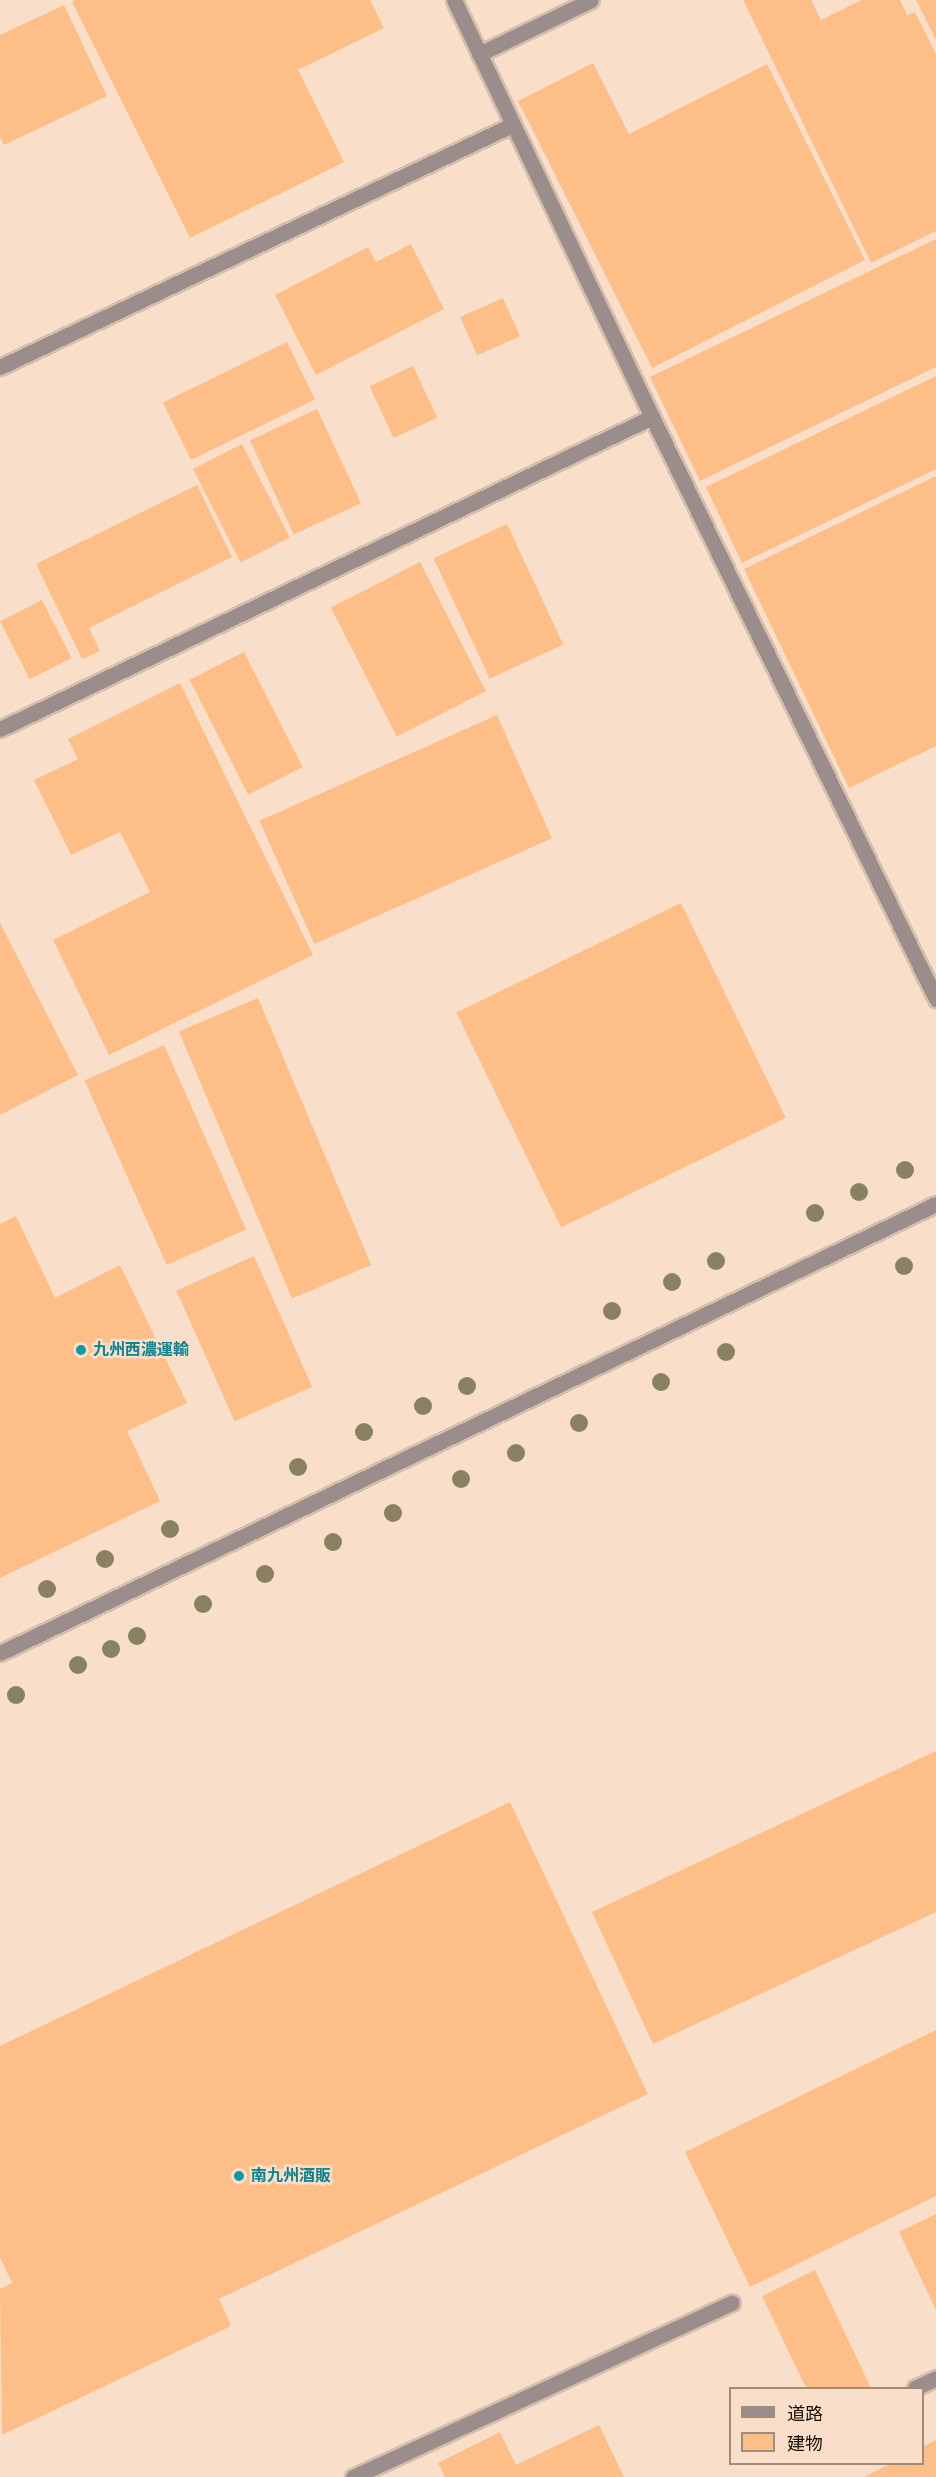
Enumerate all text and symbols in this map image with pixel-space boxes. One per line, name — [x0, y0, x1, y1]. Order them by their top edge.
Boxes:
place label: 九州西濃運輸 — [93, 1340, 189, 1360]
marker: 九州西濃運輸 — [74, 1343, 88, 1357]
place label: 南九州酒販 — [251, 2166, 331, 2186]
marker: 南九州酒販 — [232, 2169, 246, 2183]
legend — [729, 2387, 924, 2465]
text: 道路 — [787, 2403, 823, 2424]
text: 建物 — [787, 2433, 823, 2454]

